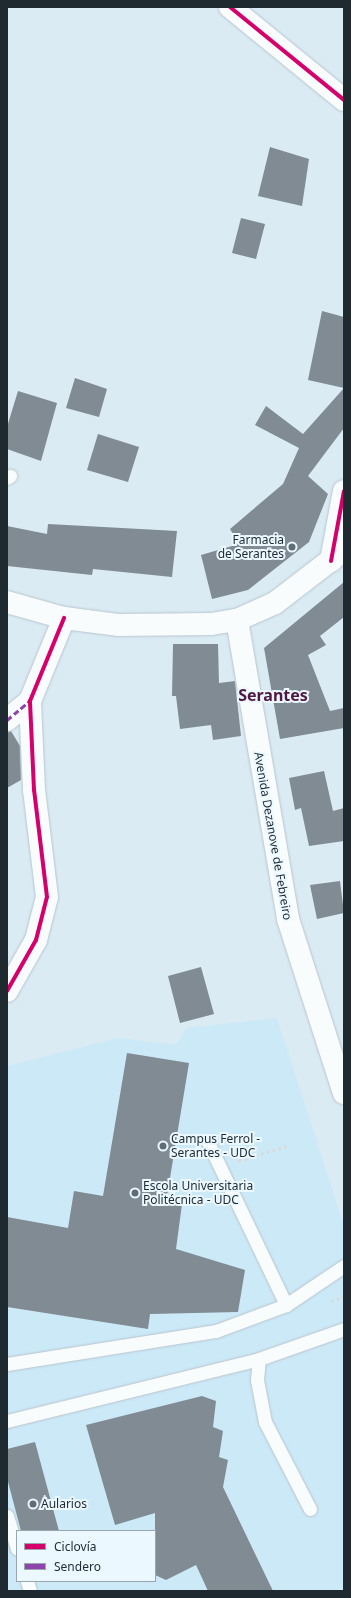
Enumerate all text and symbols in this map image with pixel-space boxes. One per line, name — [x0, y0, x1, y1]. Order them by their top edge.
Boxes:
place label: Farmacia de Serantes — [218, 533, 284, 561]
marker: Farmacia de Serantes — [287, 542, 297, 552]
district label: Serantes — [238, 685, 308, 705]
street label: Avenida Dezanove de Febreiro — [251, 751, 295, 921]
place label: Campus Ferrol - Serantes - UDC — [171, 1132, 260, 1160]
marker: Campus Ferrol - Serantes - UDC — [158, 1141, 168, 1151]
place label: Escola Universitaria Politécnica - UDC — [143, 1179, 253, 1207]
marker: Escola Universitaria Politécnica - UDC — [130, 1188, 140, 1198]
place label: Aularios — [41, 1497, 87, 1511]
marker: Aularios — [28, 1499, 38, 1509]
legend — [16, 1530, 156, 1582]
text: Ciclovía — [54, 1538, 96, 1555]
text: Sendero — [54, 1558, 101, 1575]

